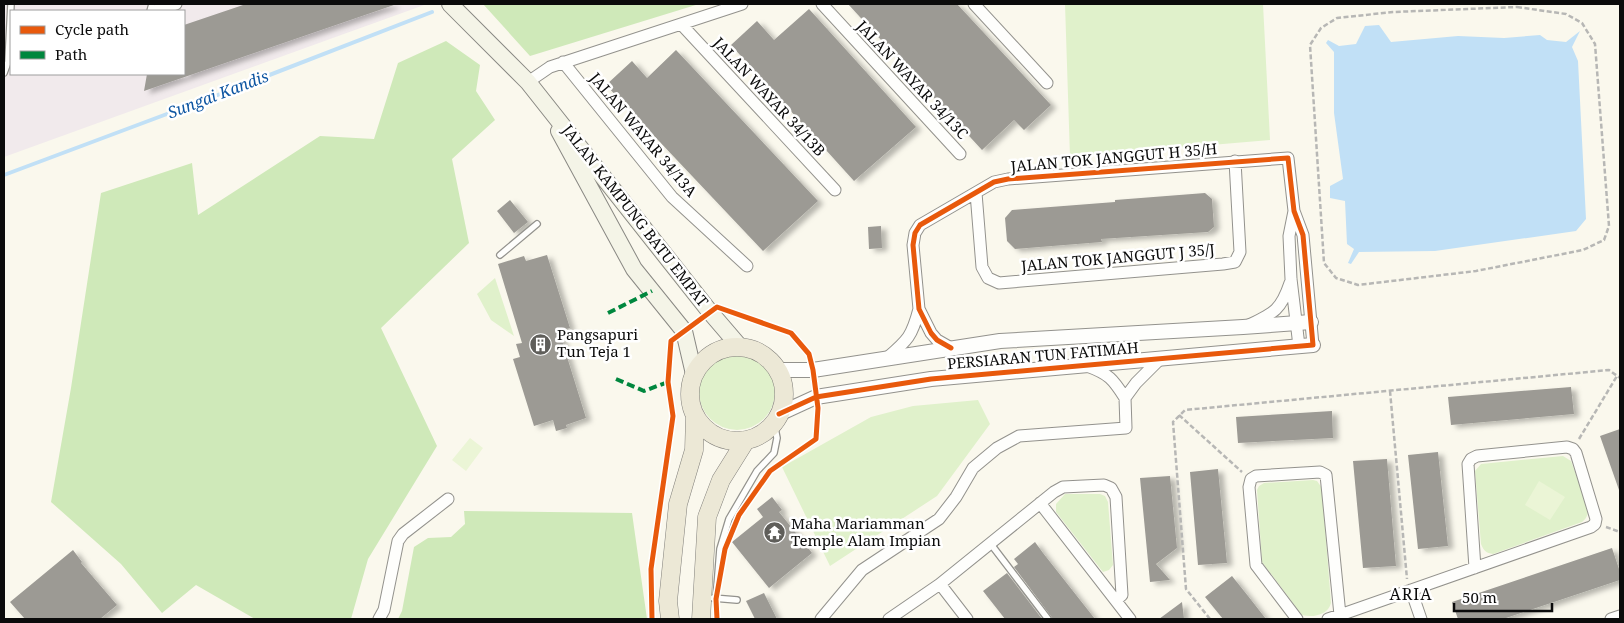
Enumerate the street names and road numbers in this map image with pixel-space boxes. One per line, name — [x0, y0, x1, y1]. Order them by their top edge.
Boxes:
street label: JALAN WAYAR 34/13C — [852, 15, 973, 143]
street label: JALAN WAYAR 34/13B — [709, 32, 830, 160]
street label: JALAN WAYAR 34/13A — [585, 67, 702, 201]
street label: JALAN KAMPUNG BATU EMPAT — [558, 119, 713, 311]
street label: JALAN TOK JANGGUT H 35/H — [1009, 138, 1218, 176]
street label: JALAN TOK JANGGUT J 35/J — [1019, 239, 1215, 276]
street label: PERSIARAN TUN FATIMAH — [946, 337, 1140, 373]

